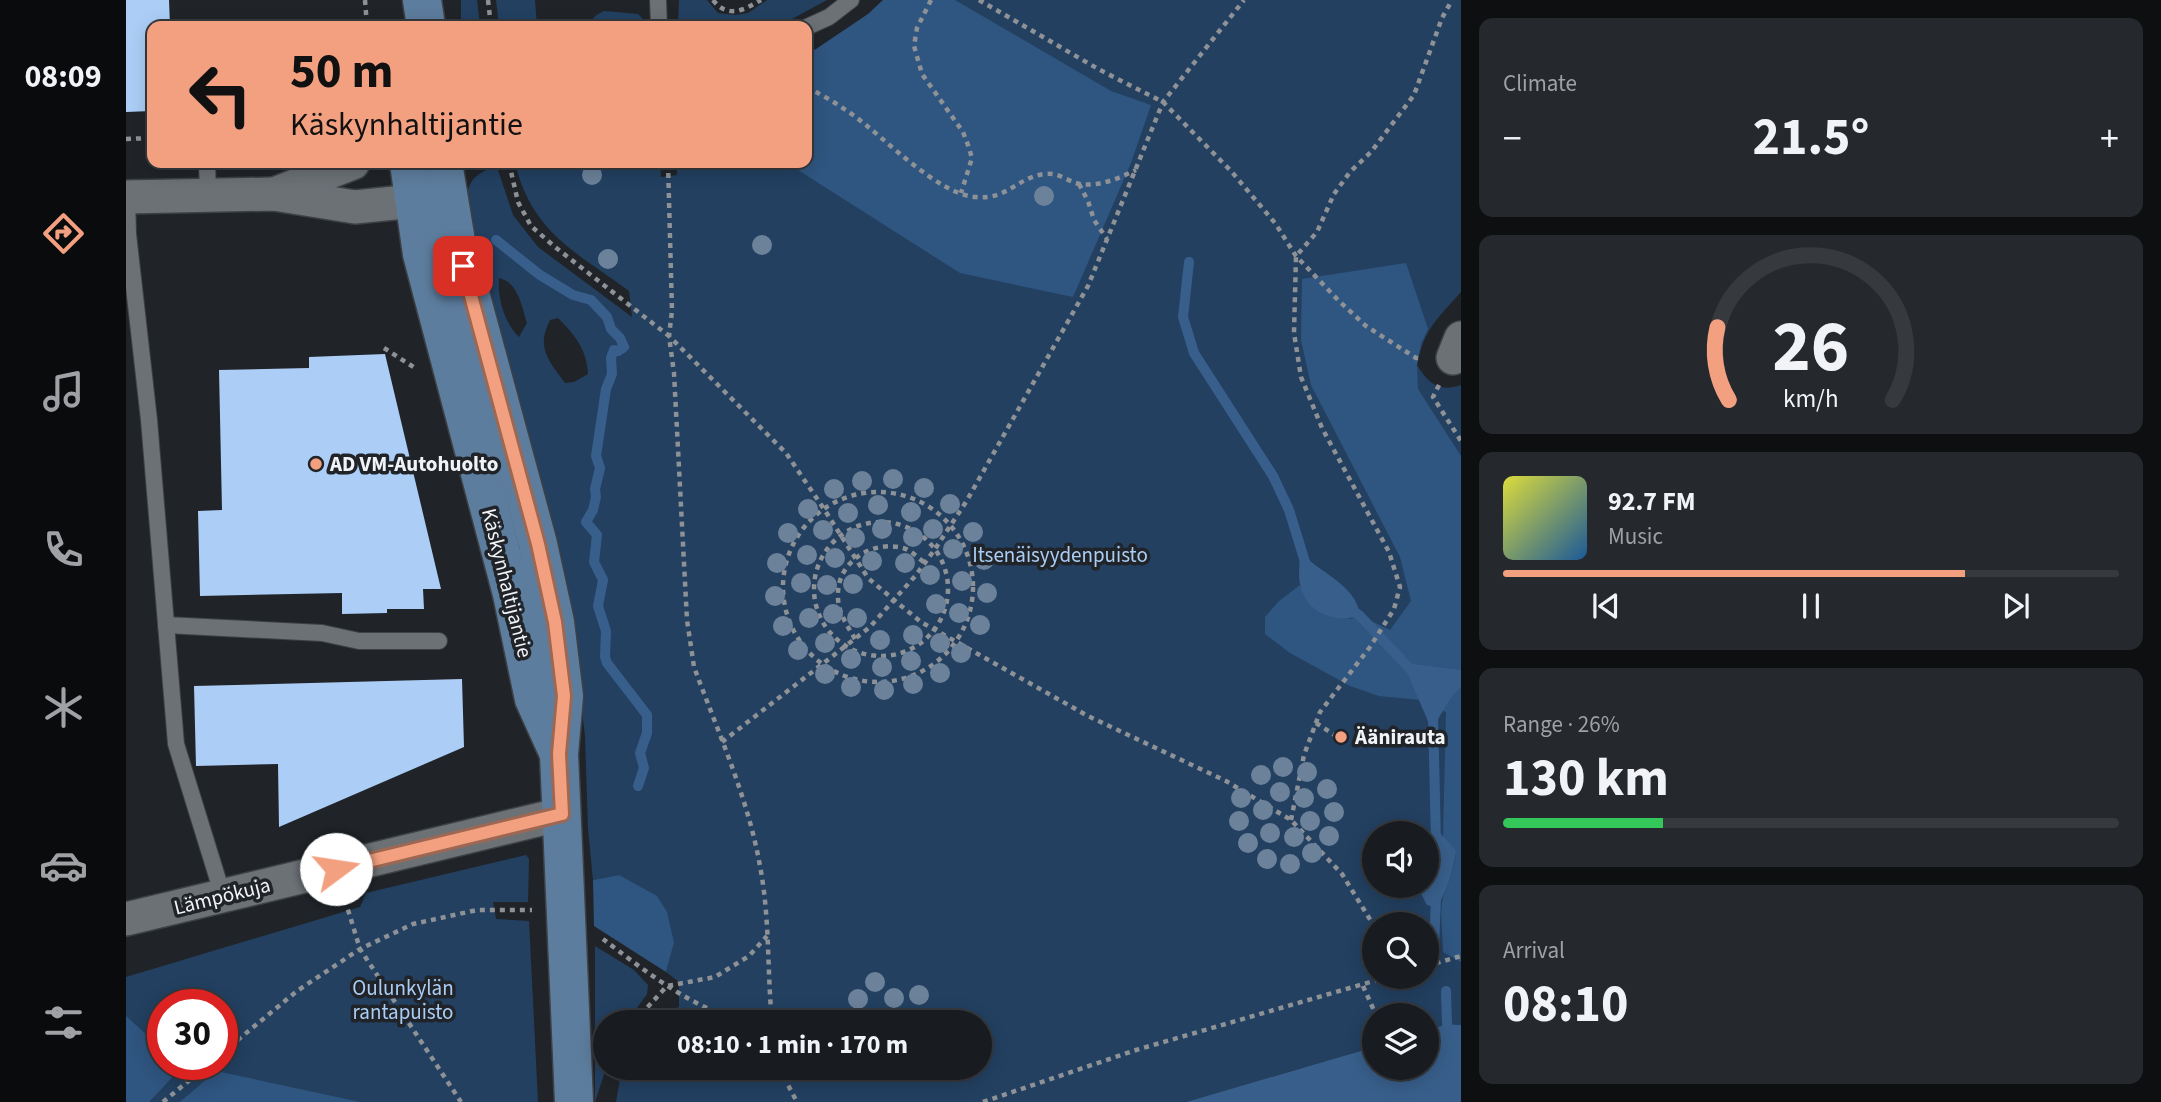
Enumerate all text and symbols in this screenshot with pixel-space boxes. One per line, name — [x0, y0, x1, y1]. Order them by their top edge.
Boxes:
text: 50 m — [290, 37, 394, 107]
icon: left — [175, 49, 266, 140]
text: 08:09 — [24, 54, 102, 100]
text: Climate — [1503, 67, 1577, 100]
text: 21.5° — [1753, 101, 1869, 175]
text: Käskynhaltijantie — [290, 102, 523, 148]
text: − — [1503, 112, 1522, 166]
text: + — [2100, 112, 2119, 166]
icon: directions — [39, 209, 88, 258]
pin — [433, 236, 493, 296]
icon: arrive — [444, 247, 482, 285]
text: 26 — [1773, 296, 1849, 400]
icon: music — [39, 367, 88, 416]
text: km/h — [1783, 381, 1839, 417]
place label: AD VM-Autohuolto — [329, 449, 498, 479]
marker: AD VM-Autohuolto — [308, 456, 324, 472]
text: 92.7 FM — [1608, 483, 1696, 520]
street label: Käskynhaltijantie — [474, 505, 540, 661]
text: Music — [1608, 520, 1663, 553]
icon: phone — [39, 525, 88, 574]
park label: Itsenäisyydenpuisto — [972, 540, 1148, 570]
icon: previous — [1587, 587, 1625, 625]
icon: pause — [1792, 587, 1830, 625]
icon: next — [1997, 587, 2035, 625]
icon: climate — [39, 683, 88, 732]
text: Range · 26% — [1503, 708, 1620, 741]
place label: Äänirauta — [1354, 722, 1446, 752]
marker: Äänirauta — [1333, 729, 1349, 745]
text: 130 km — [1503, 742, 1669, 816]
map controls — [1362, 821, 1439, 1080]
button: sound — [1362, 821, 1439, 898]
position arrow — [299, 832, 373, 906]
icon: car — [39, 841, 88, 890]
street label: Lämpökuja — [171, 870, 273, 922]
button: search — [1362, 912, 1439, 989]
text: Arrival — [1503, 934, 1565, 967]
text: 08:10 — [1503, 968, 1628, 1042]
park label: Oulunkylän rantapuisto — [352, 973, 454, 1027]
speed limit sign: 30 — [147, 989, 238, 1080]
icon: filters — [39, 998, 88, 1047]
button: layers — [1362, 1003, 1439, 1080]
text: 08:10 · 1 min · 170 m — [677, 1026, 908, 1063]

